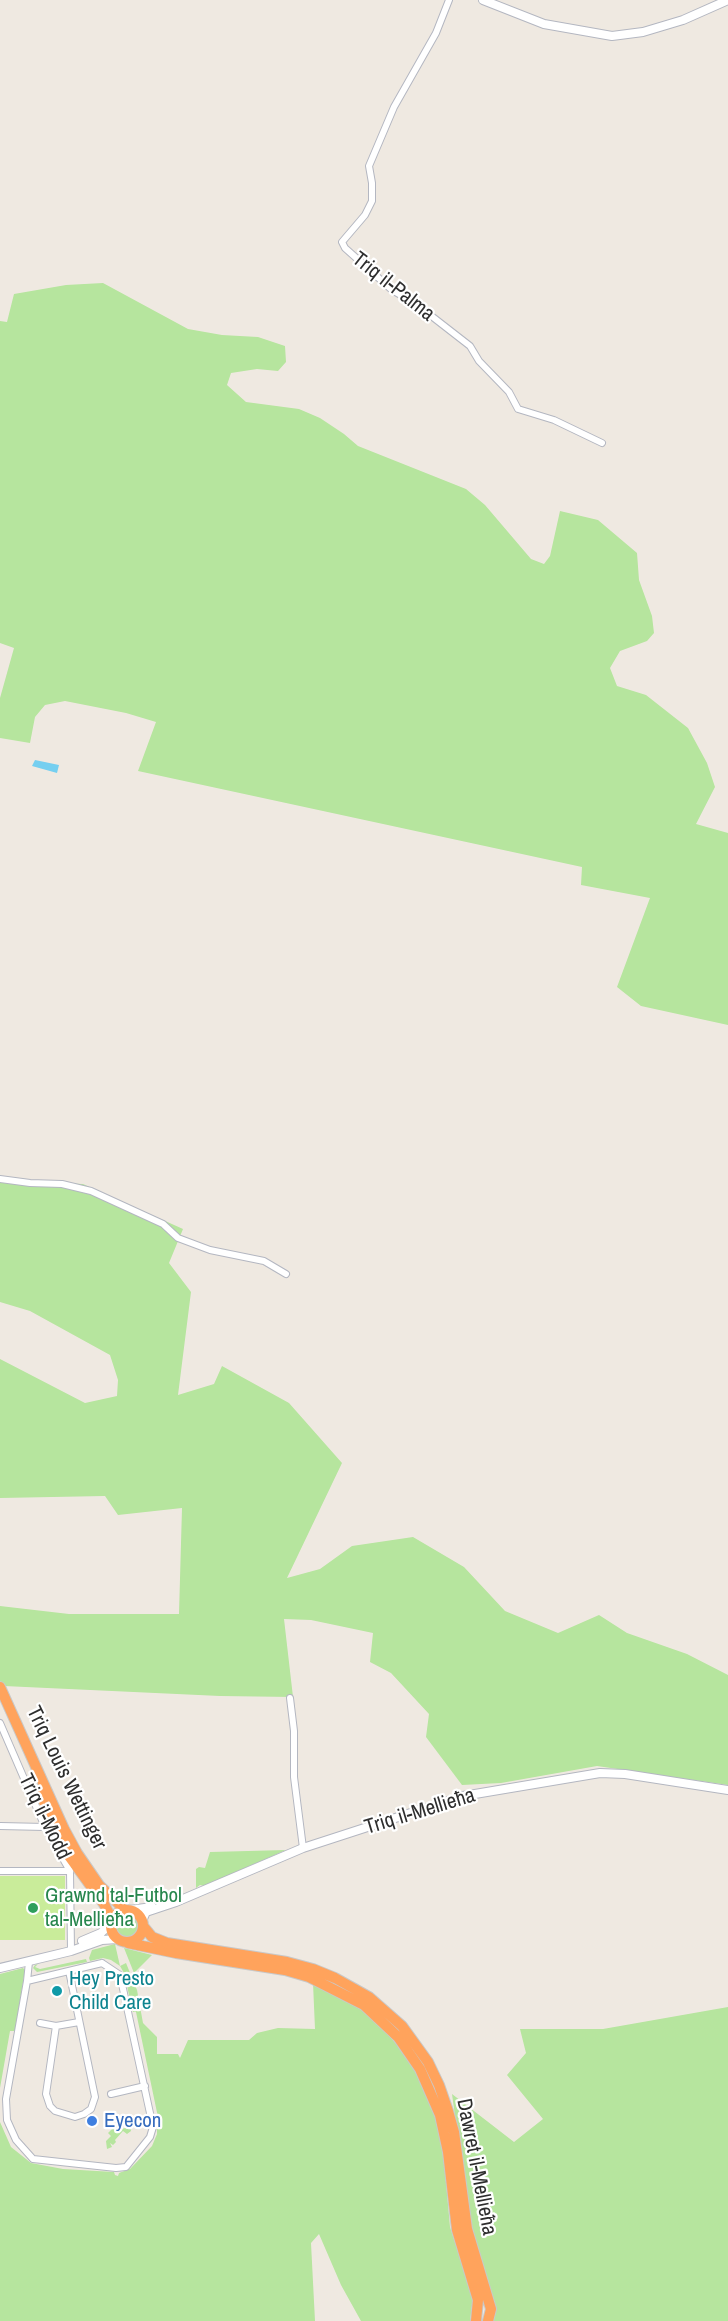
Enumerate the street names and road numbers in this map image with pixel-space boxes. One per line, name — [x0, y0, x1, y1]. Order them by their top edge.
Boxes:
street label: Triq il-Palma — [347, 247, 439, 327]
street label: Triq Louis Wettinger — [20, 1702, 112, 1854]
street label: Triq il-Modd — [12, 1770, 76, 1864]
street label: Triq il-Mellieħa — [362, 1783, 478, 1841]
street label: Dawret il-Mellieħa — [450, 2096, 502, 2238]

